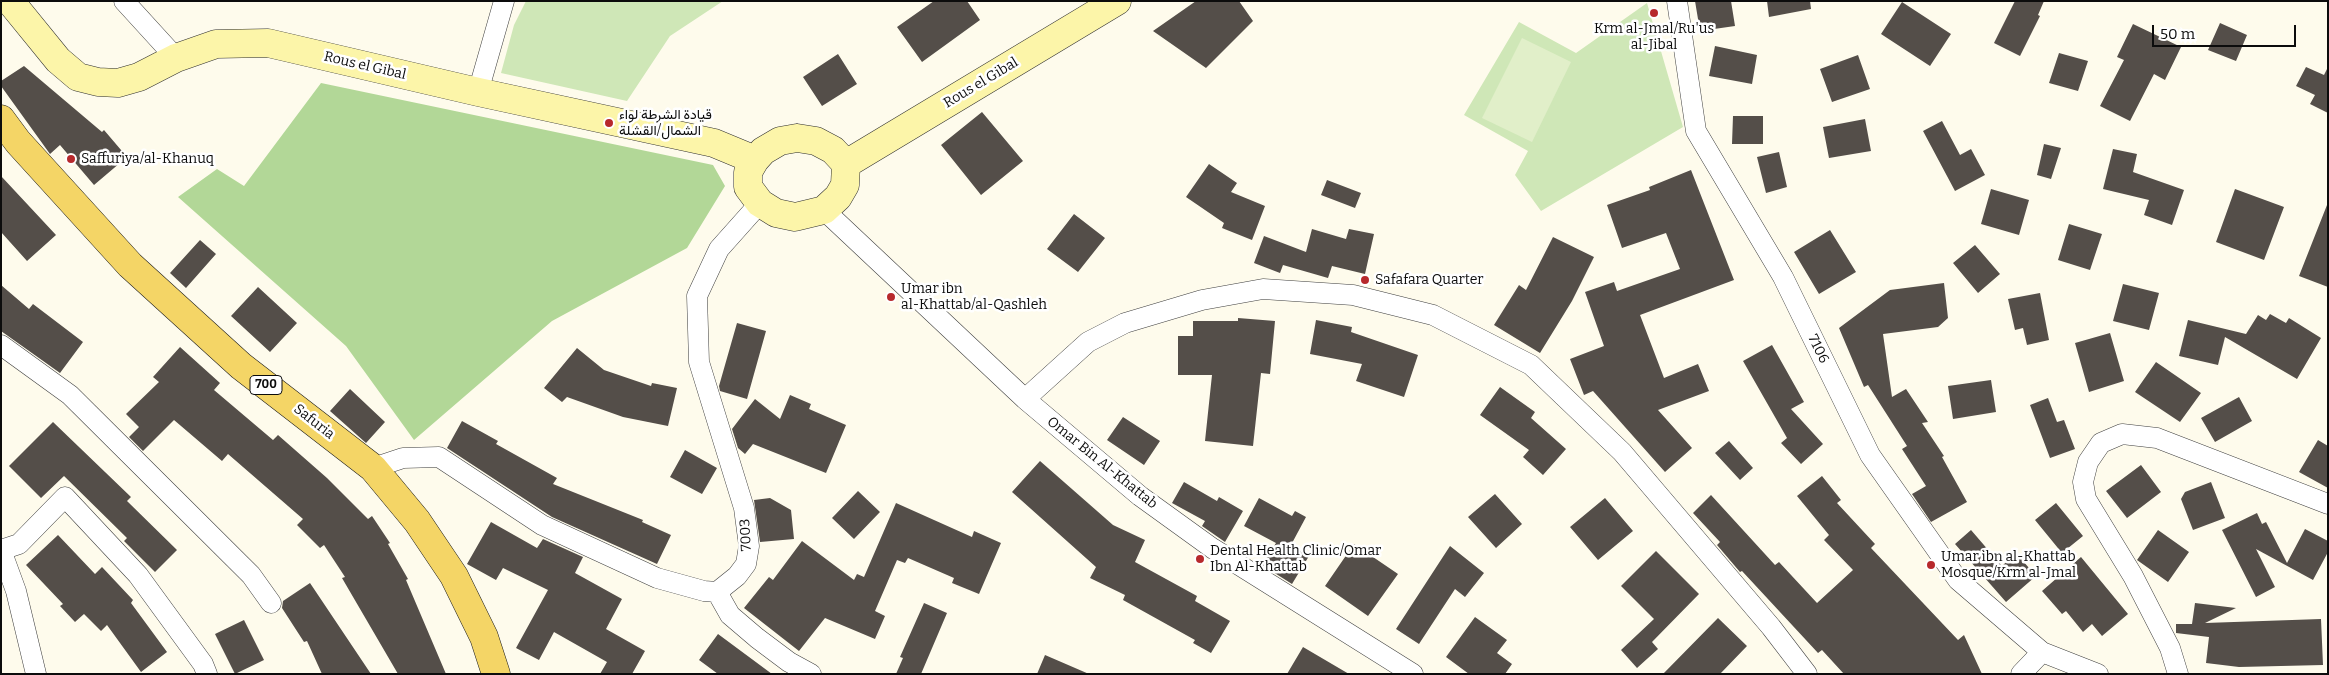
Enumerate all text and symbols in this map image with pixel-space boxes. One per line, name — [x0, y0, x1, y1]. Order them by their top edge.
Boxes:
marker: Krm al-Jmal/Ru'us al-Jibal — [1648, 7, 1660, 19]
scale bar — [2154, 15, 2298, 47]
place label: Krm al-Jmal/Ru'us al-Jibal — [1594, 21, 1714, 54]
text: 50 m — [2160, 25, 2195, 43]
street label: Rous el Gibal — [322, 48, 408, 84]
street label: Rous el Gibal — [941, 54, 1021, 112]
place label: قيادة الشرطة لواء الشمال/القشلة — [619, 107, 712, 140]
marker: قيادة الشرطة لواء الشمال/القشلة — [603, 117, 615, 129]
place label: Saffuriya/al-Khanuq — [81, 151, 214, 167]
marker: Saffuriya/al-Khanuq — [65, 153, 77, 165]
place label: Safafara Quarter — [1375, 272, 1483, 288]
marker: Safafara Quarter — [1359, 274, 1371, 286]
place label: Umar ibn al-Khattab/al-Qashleh — [901, 281, 1047, 314]
marker: Umar ibn al-Khattab/al-Qashleh — [885, 291, 897, 303]
street label: 7106 — [1804, 332, 1832, 366]
road number: 700 — [250, 376, 282, 394]
street label: Safuria — [290, 401, 338, 443]
street label: Omar Bin Al-Khattab — [1043, 413, 1161, 513]
street label: 7003 — [737, 518, 755, 552]
place label: Dental Health Clinic/Omar Ibn Al-Khattab — [1210, 543, 1381, 576]
place label: Umar ibn al-Khattab Mosque/Krm al-Jmal — [1941, 549, 2076, 582]
marker: Dental Health Clinic/Omar Ibn Al-Khattab — [1194, 553, 1206, 565]
marker: Umar ibn al-Khattab Mosque/Krm al-Jmal — [1925, 559, 1937, 571]

